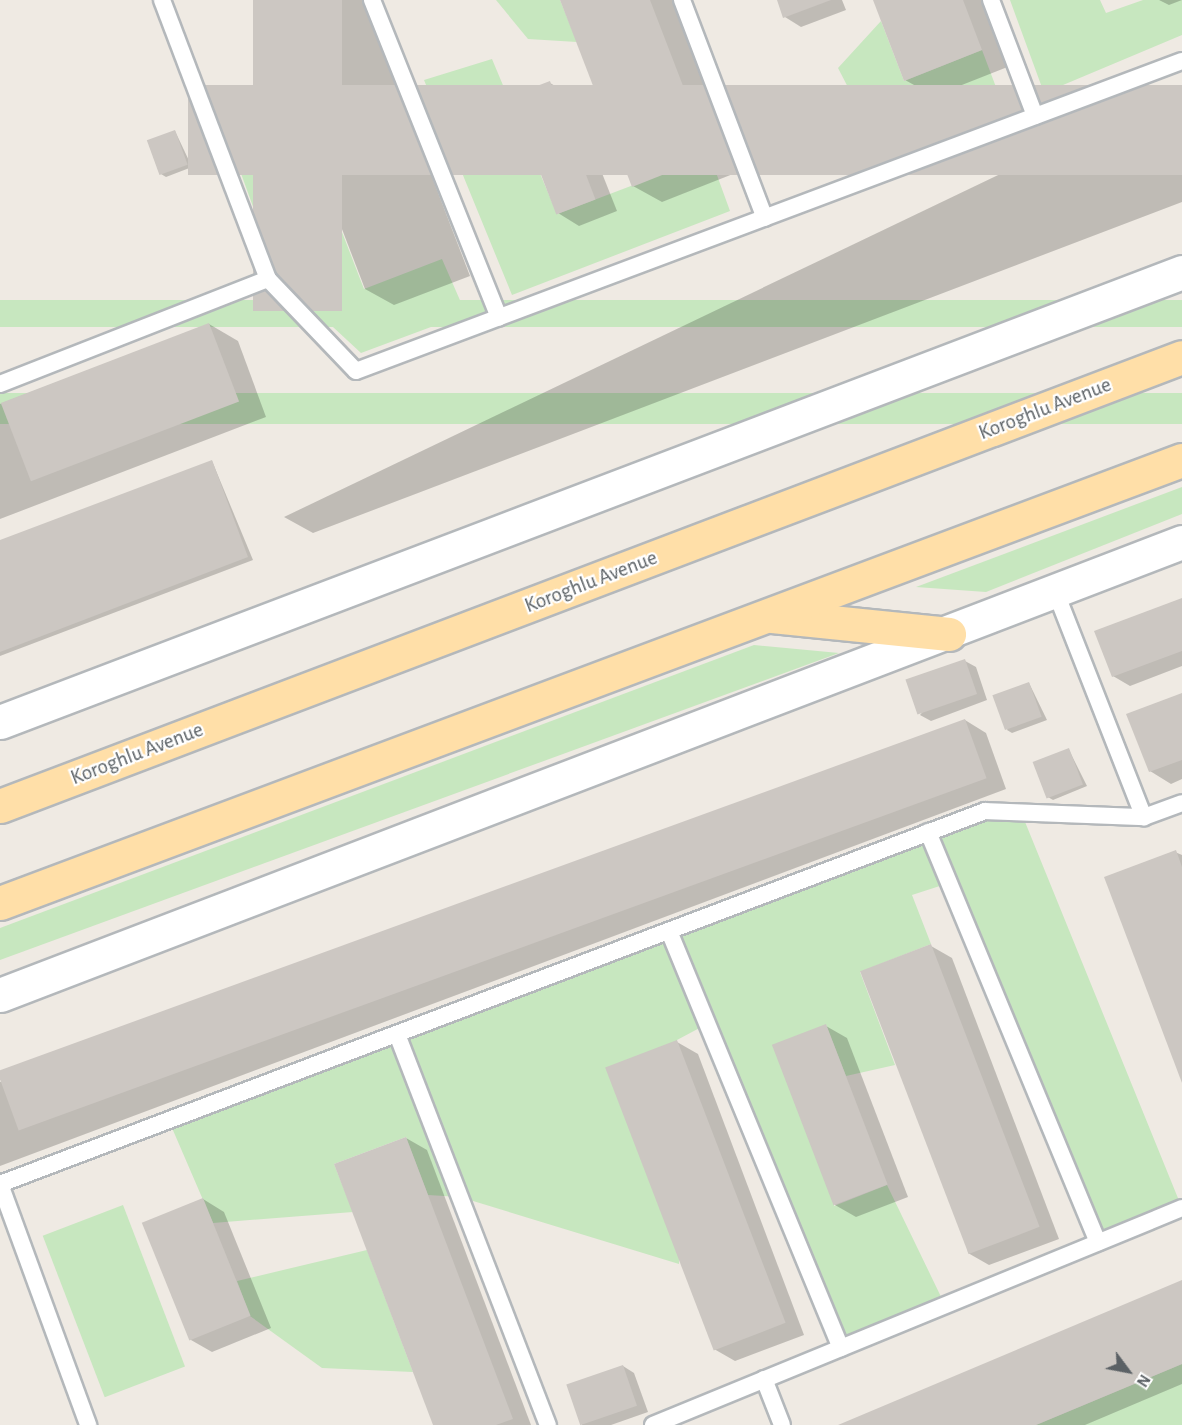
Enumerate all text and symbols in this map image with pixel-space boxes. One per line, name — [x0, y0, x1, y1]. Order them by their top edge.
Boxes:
street label: Koroghlu Avenue — [975, 372, 1115, 446]
street label: Koroghlu Avenue — [521, 545, 661, 619]
street label: Koroghlu Avenue — [67, 717, 207, 791]
north arrow — [1098, 1341, 1158, 1401]
text: N — [1134, 1372, 1153, 1389]

